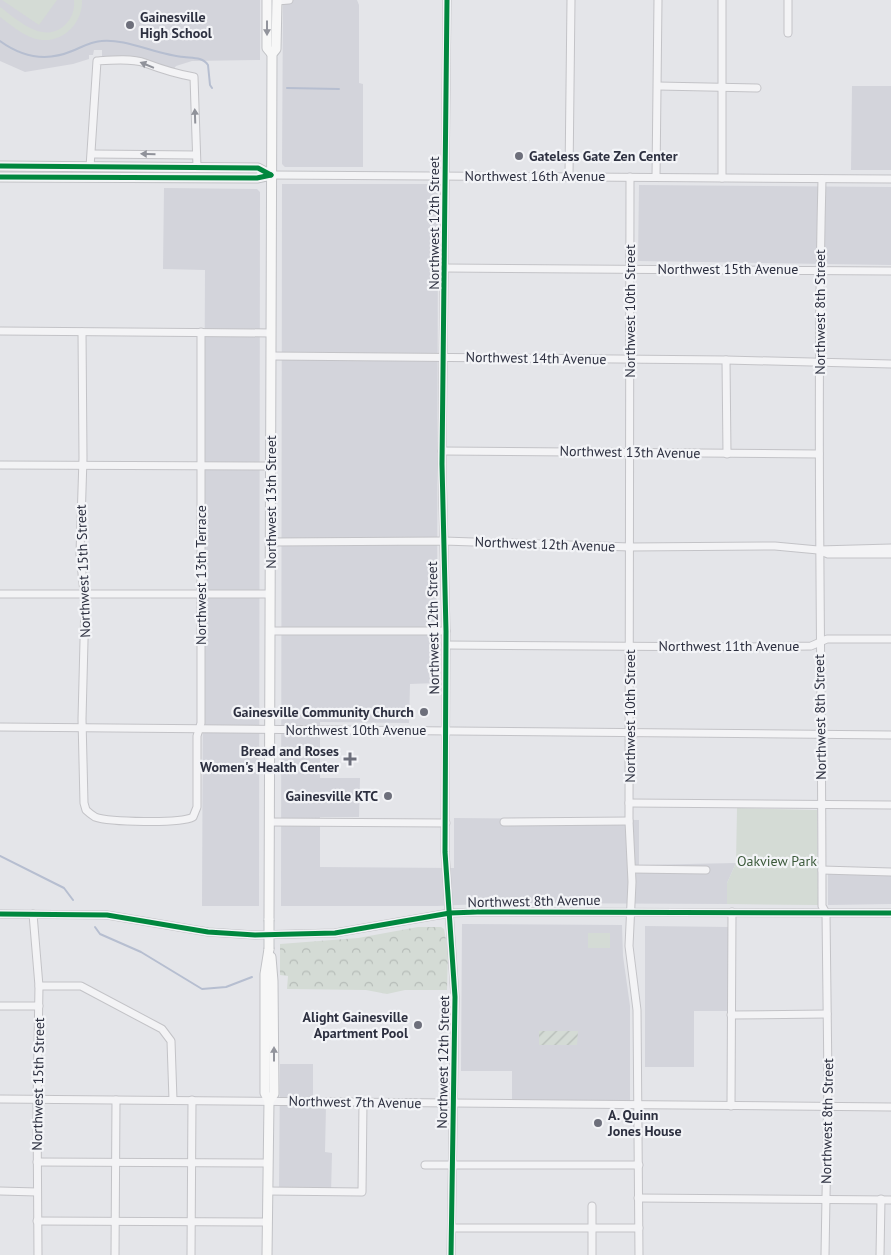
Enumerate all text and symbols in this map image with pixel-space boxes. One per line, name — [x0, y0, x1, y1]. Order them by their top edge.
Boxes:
place label: Gainesville High School — [140, 8, 213, 42]
marker: Gainesville High School — [124, 19, 136, 31]
one-way arrow — [263, 20, 271, 36]
one-way arrow — [139, 61, 154, 69]
one-way arrow — [191, 108, 199, 124]
place label: Gateless Gate Zen Center — [529, 147, 678, 165]
one-way arrow — [139, 150, 155, 158]
marker: Gateless Gate Zen Center — [513, 150, 525, 162]
street label: Northwest 12th Street — [425, 156, 443, 290]
street label: Northwest 16th Avenue — [465, 167, 605, 185]
street label: Northwest 10th Street — [621, 244, 639, 378]
street label: Northwest 8th Street — [811, 249, 829, 375]
street label: Northwest 15th Avenue — [658, 260, 798, 278]
street label: Northwest 14th Avenue — [465, 348, 607, 368]
street label: Northwest 13th Street — [262, 435, 280, 569]
street label: Northwest 13th Avenue — [559, 442, 701, 462]
street label: Northwest 15th Street — [72, 504, 94, 638]
street label: Northwest 13th Terrace — [192, 505, 210, 645]
street label: Northwest 12th Avenue — [474, 533, 616, 555]
street label: Northwest 12th Street — [423, 561, 443, 695]
street label: Northwest 11th Avenue — [659, 637, 799, 655]
street label: Northwest 10th Street — [621, 649, 639, 783]
street label: Northwest 8th Street — [810, 654, 830, 780]
place label: Gainesville Community Church — [233, 703, 414, 721]
marker: Gainesville Community Church — [418, 706, 430, 718]
street label: Northwest 10th Avenue — [286, 721, 426, 739]
place label: Bread and Roses Women's Health Center — [200, 742, 339, 776]
marker: Bread and Roses Women's Health Center — [343, 752, 357, 766]
place label: Gainesville KTC — [286, 787, 378, 805]
marker: Gainesville KTC — [382, 790, 394, 802]
park label: Oakview Park — [737, 852, 817, 870]
street label: Northwest 8th Avenue — [467, 891, 601, 911]
street label: Northwest 12th Street — [433, 995, 453, 1129]
place label: Alight Gainesville Apartment Pool — [303, 1008, 409, 1042]
street label: Northwest 15th Street — [28, 1017, 48, 1151]
marker: Alight Gainesville Apartment Pool — [412, 1019, 424, 1031]
one-way arrow — [270, 1046, 278, 1062]
street label: Northwest 8th Street — [817, 1058, 837, 1184]
street label: Northwest 7th Avenue — [288, 1092, 422, 1112]
place label: A. Quinn Jones House — [607, 1106, 682, 1140]
marker: A. Quinn Jones House — [592, 1117, 604, 1129]

